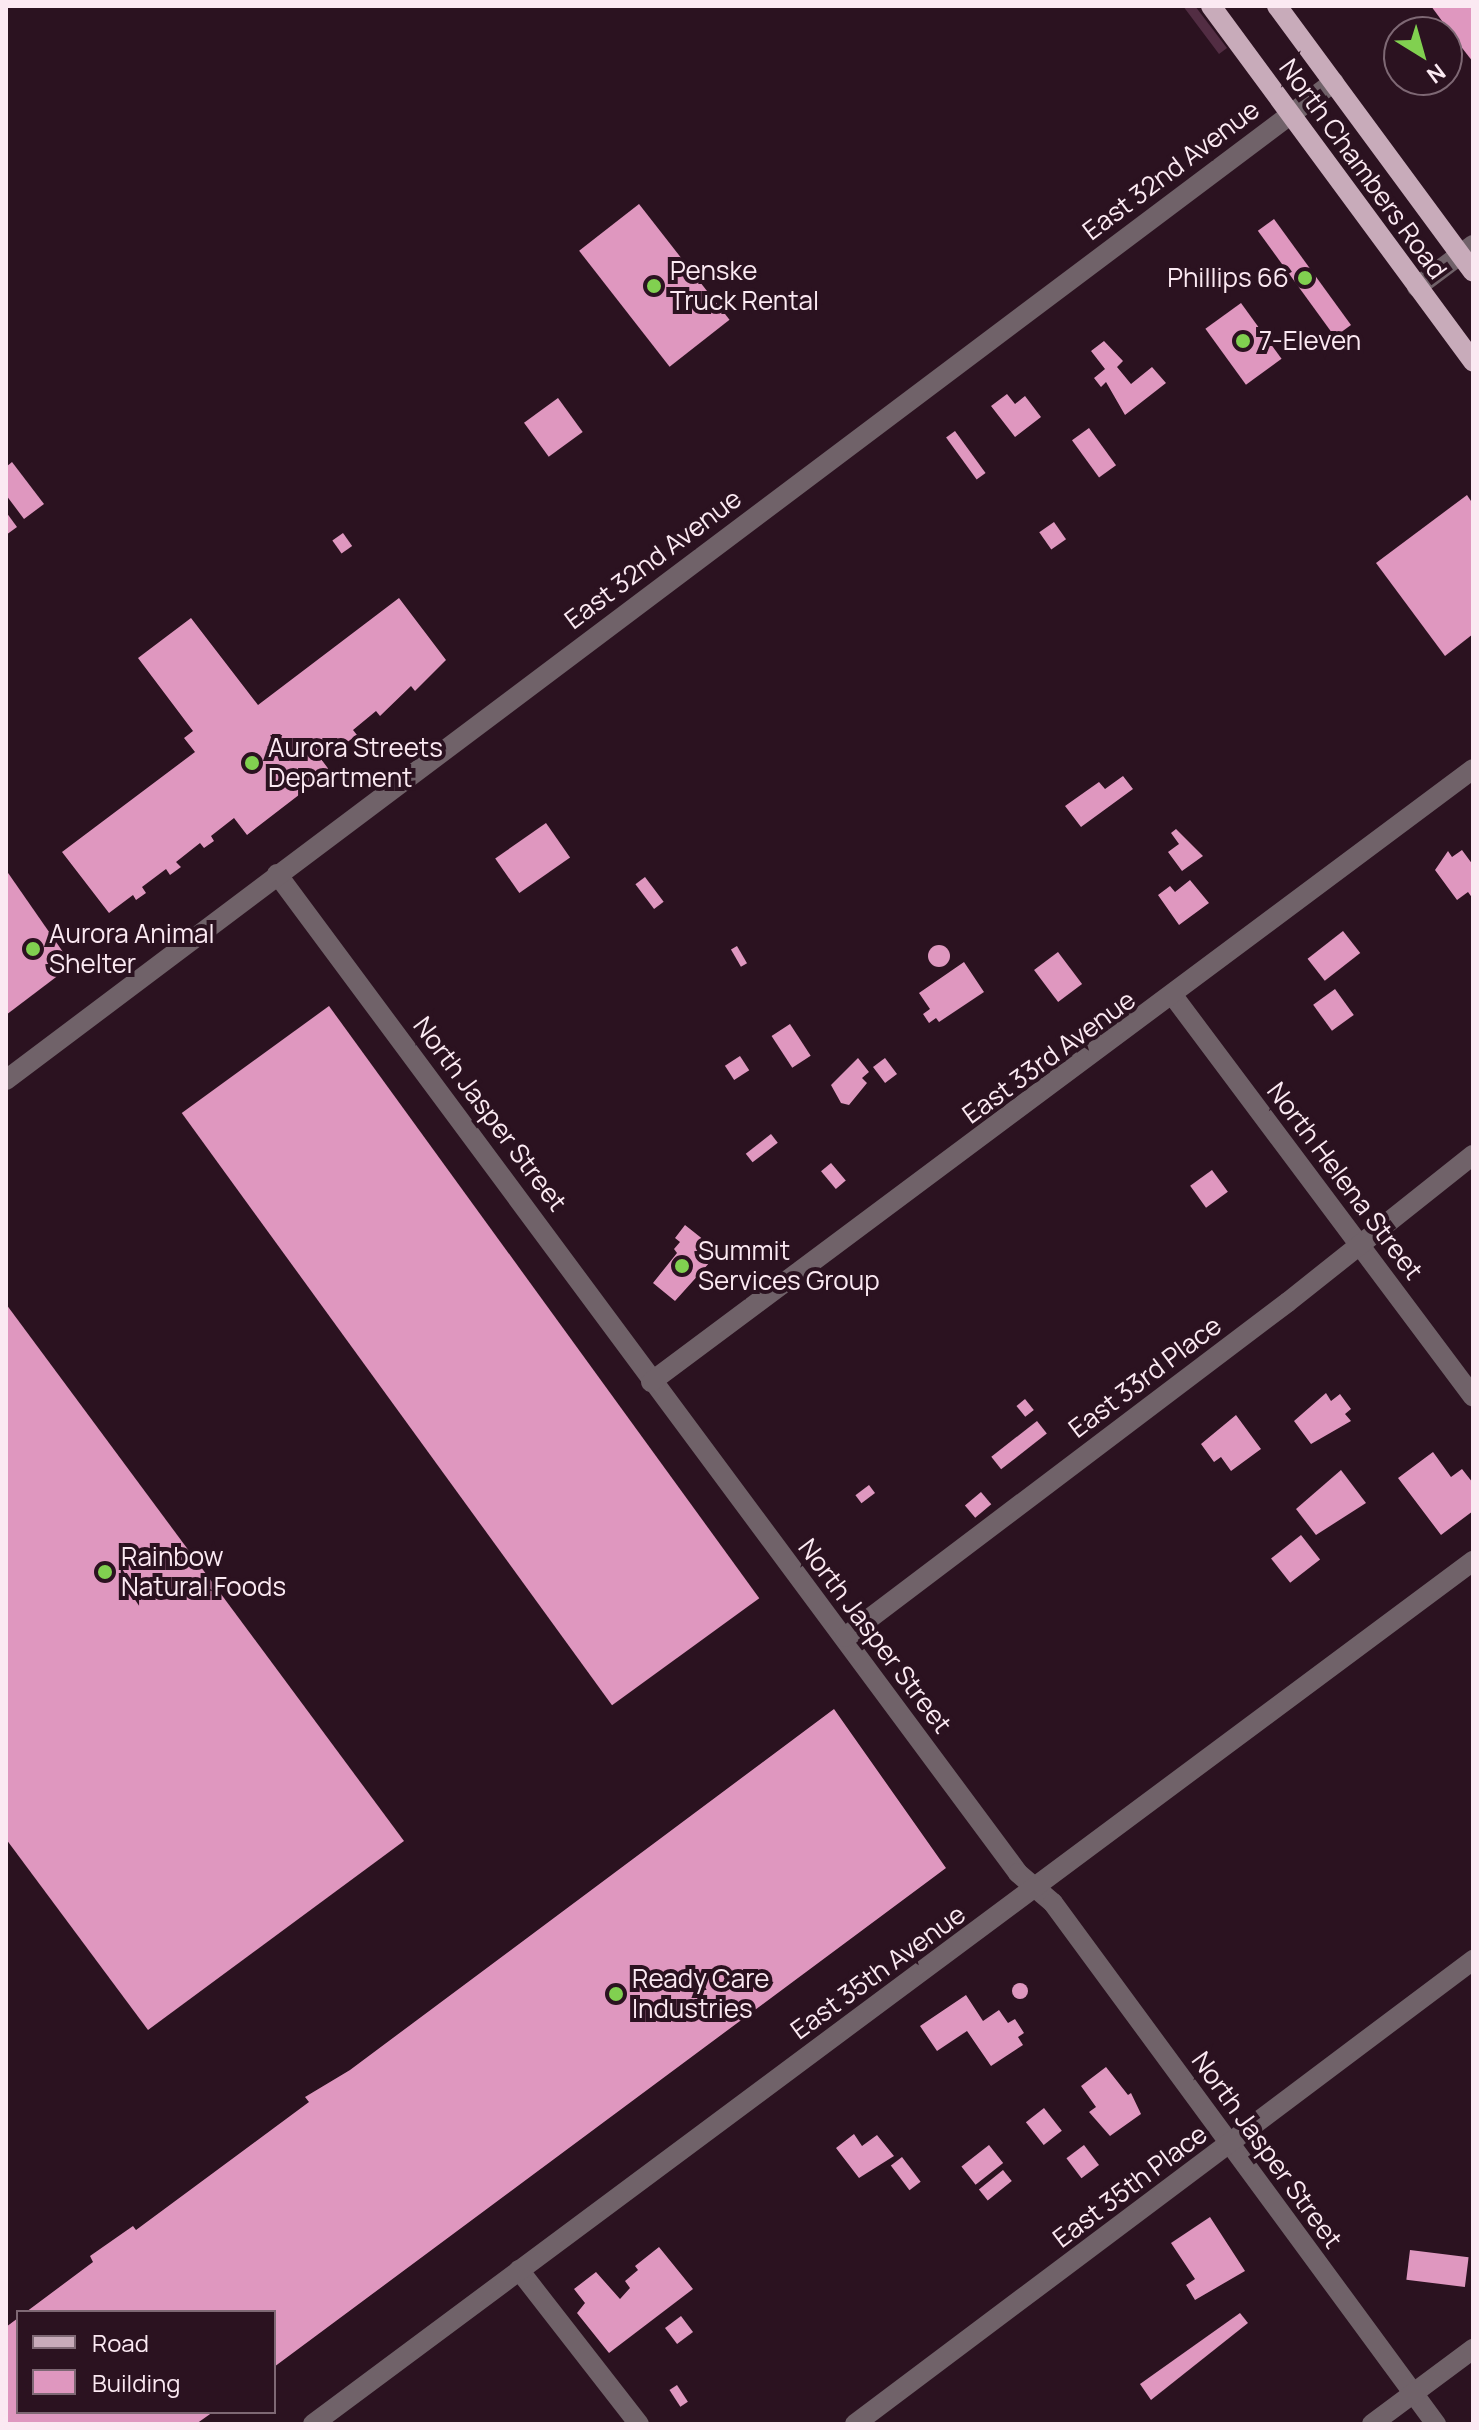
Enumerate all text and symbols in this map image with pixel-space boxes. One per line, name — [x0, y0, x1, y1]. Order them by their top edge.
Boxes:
north arrow — [1383, 16, 1463, 96]
street label: North Chambers Road — [1273, 53, 1453, 285]
street label: East 32nd Avenue — [1077, 94, 1265, 246]
place label: Penske Truck Rental — [670, 255, 819, 316]
place label: Phillips 66 — [1167, 262, 1289, 294]
marker: Phillips 66 — [1296, 269, 1314, 287]
marker: Penske Truck Rental — [645, 277, 663, 295]
place label: 7-Eleven — [1259, 325, 1361, 357]
marker: 7-Eleven — [1234, 332, 1252, 350]
street label: East 32nd Avenue — [559, 483, 747, 635]
place label: Aurora Streets Department — [268, 732, 443, 794]
marker: Aurora Streets Department — [243, 754, 261, 772]
place label: Aurora Animal Shelter — [49, 918, 214, 980]
marker: Aurora Animal Shelter — [24, 940, 42, 958]
street label: East 33rd Avenue — [956, 984, 1142, 1130]
street label: North Jasper Street — [407, 1011, 573, 1217]
street label: North Helena Street — [1261, 1076, 1429, 1286]
place label: Summit Services Group — [698, 1235, 880, 1296]
marker: Summit Services Group — [673, 1257, 691, 1275]
street label: East 33rd Place — [1063, 1310, 1227, 1444]
street label: North Jasper Street — [792, 1533, 958, 1739]
place label: Rainbow Natural Foods — [121, 1541, 286, 1602]
marker: Rainbow Natural Foods — [96, 1563, 114, 1581]
street label: East 35th Avenue — [785, 1898, 971, 2046]
place label: Ready Care Industries — [632, 1963, 769, 2024]
marker: Ready Care Industries — [607, 1985, 625, 2003]
street label: North Jasper Street — [1185, 2046, 1349, 2254]
street label: East 35th Place — [1047, 2118, 1213, 2254]
legend — [16, 2310, 276, 2414]
text: Road — [92, 2326, 149, 2359]
text: Building — [92, 2366, 180, 2399]

